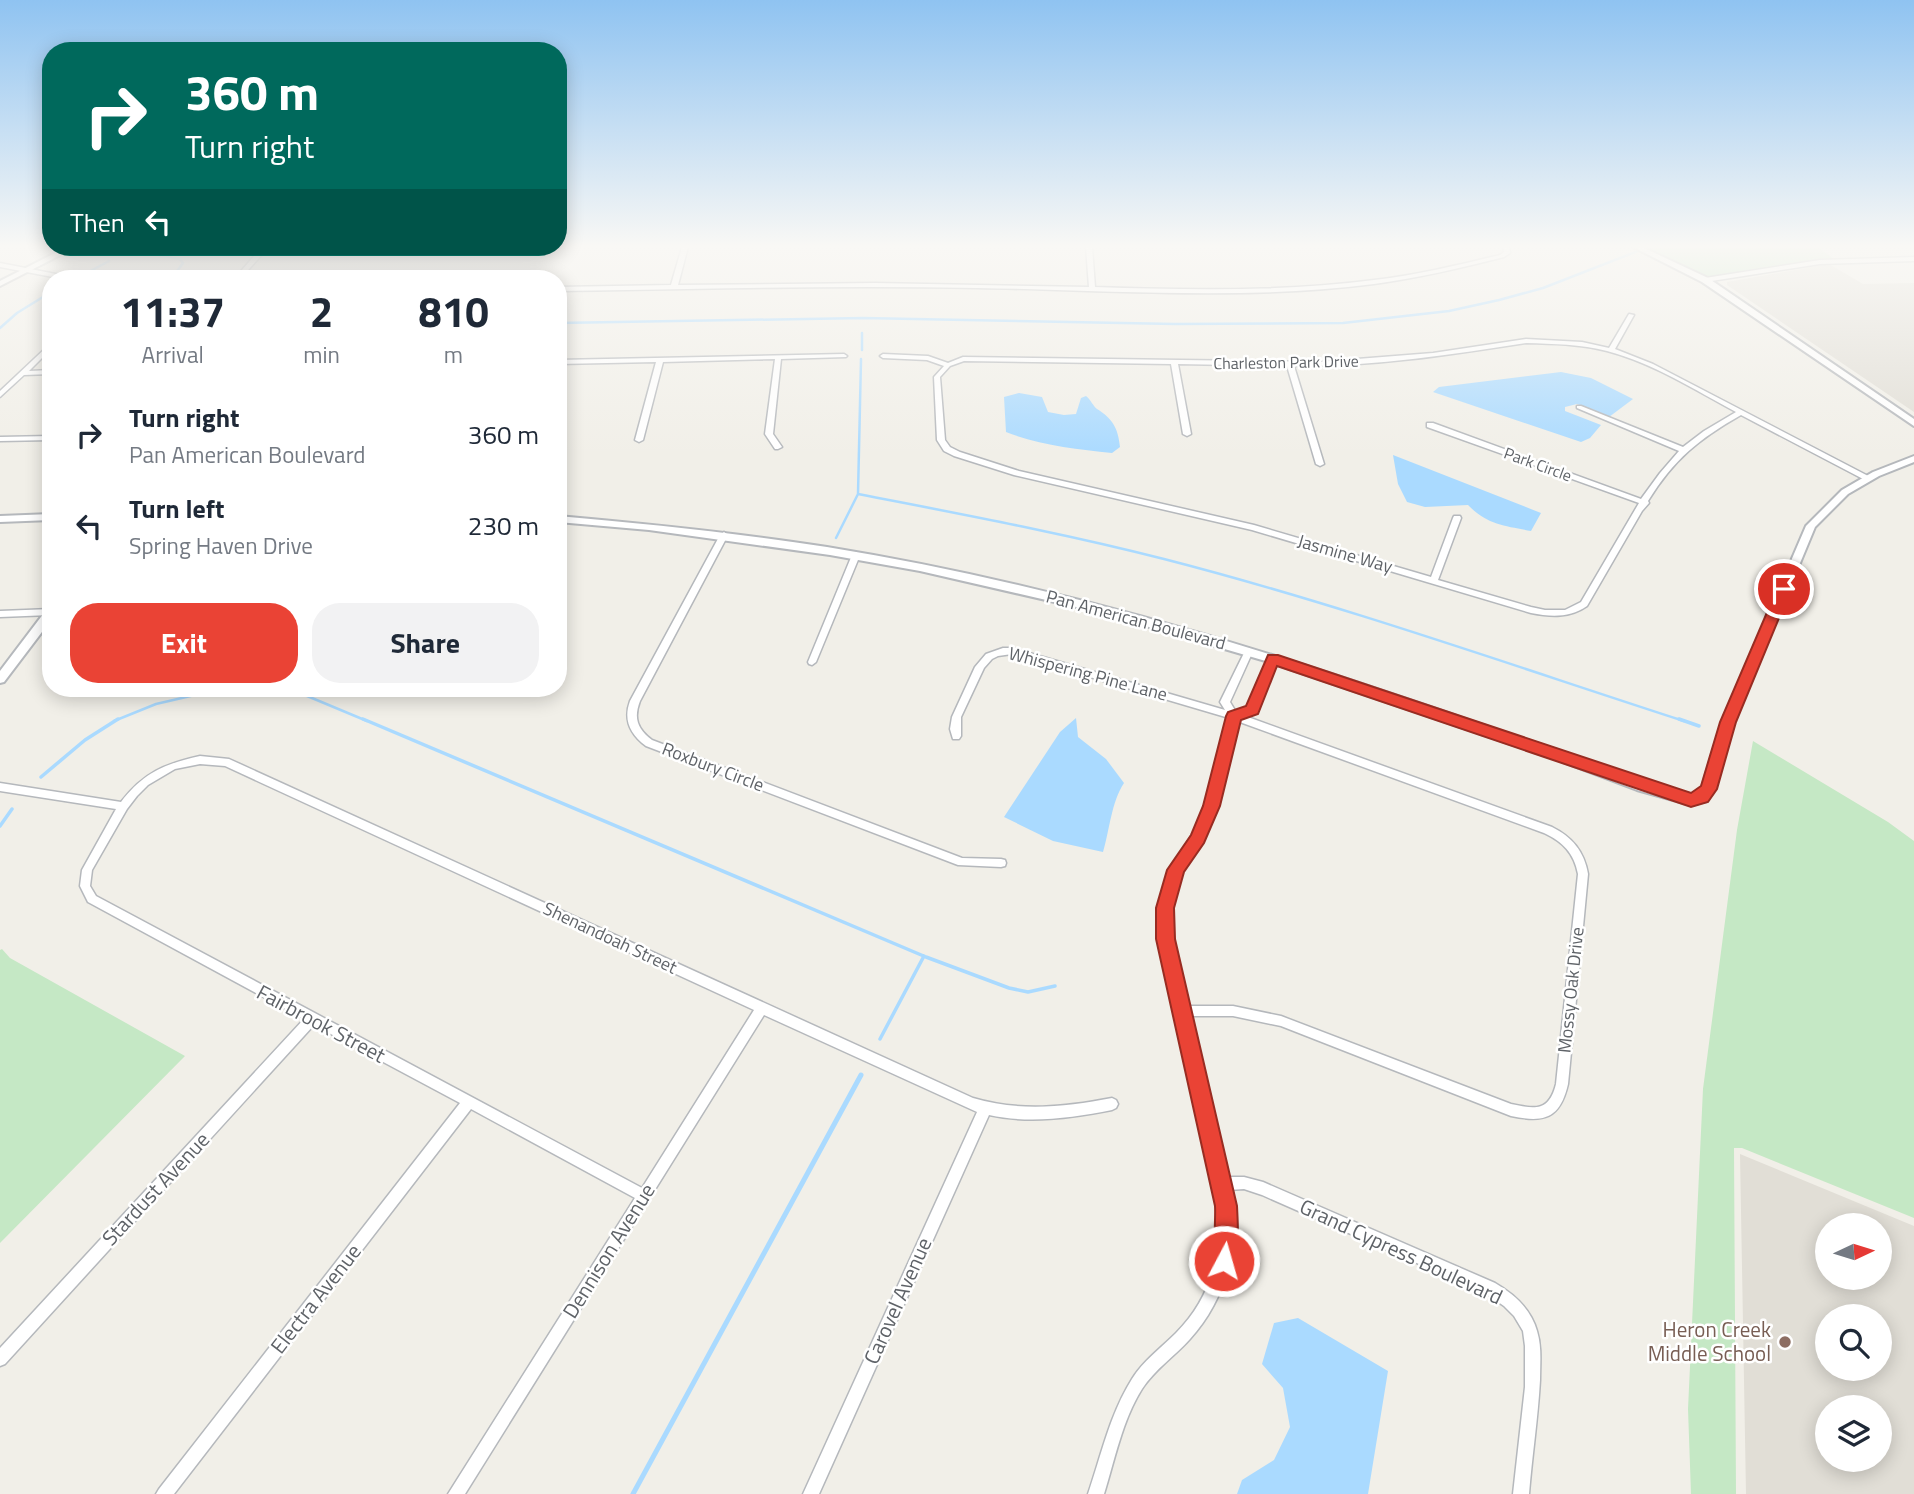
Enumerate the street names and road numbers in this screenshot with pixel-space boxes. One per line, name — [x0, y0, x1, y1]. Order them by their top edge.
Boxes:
street label: Charleston Park Drive — [1213, 349, 1359, 375]
street label: Park Circle — [1501, 441, 1575, 487]
street label: Jasmine Way — [1295, 527, 1396, 580]
street label: Pan American Boulevard — [1043, 583, 1229, 657]
street label: Whispering Pine Lane — [1006, 639, 1170, 708]
street label: Roxbury Circle — [658, 735, 768, 798]
street label: Shenandoah Street — [539, 895, 682, 981]
street label: Mossy Oak Drive — [1550, 926, 1591, 1054]
street label: Fairbrook Street — [251, 976, 392, 1071]
street label: Stardust Avenue — [94, 1124, 217, 1253]
street label: Dennison Avenue — [554, 1177, 662, 1324]
street label: Grand Cypress Boulevard — [1295, 1190, 1508, 1312]
street label: Carovel Avenue — [855, 1232, 939, 1369]
street label: Electra Avenue — [262, 1237, 368, 1360]

